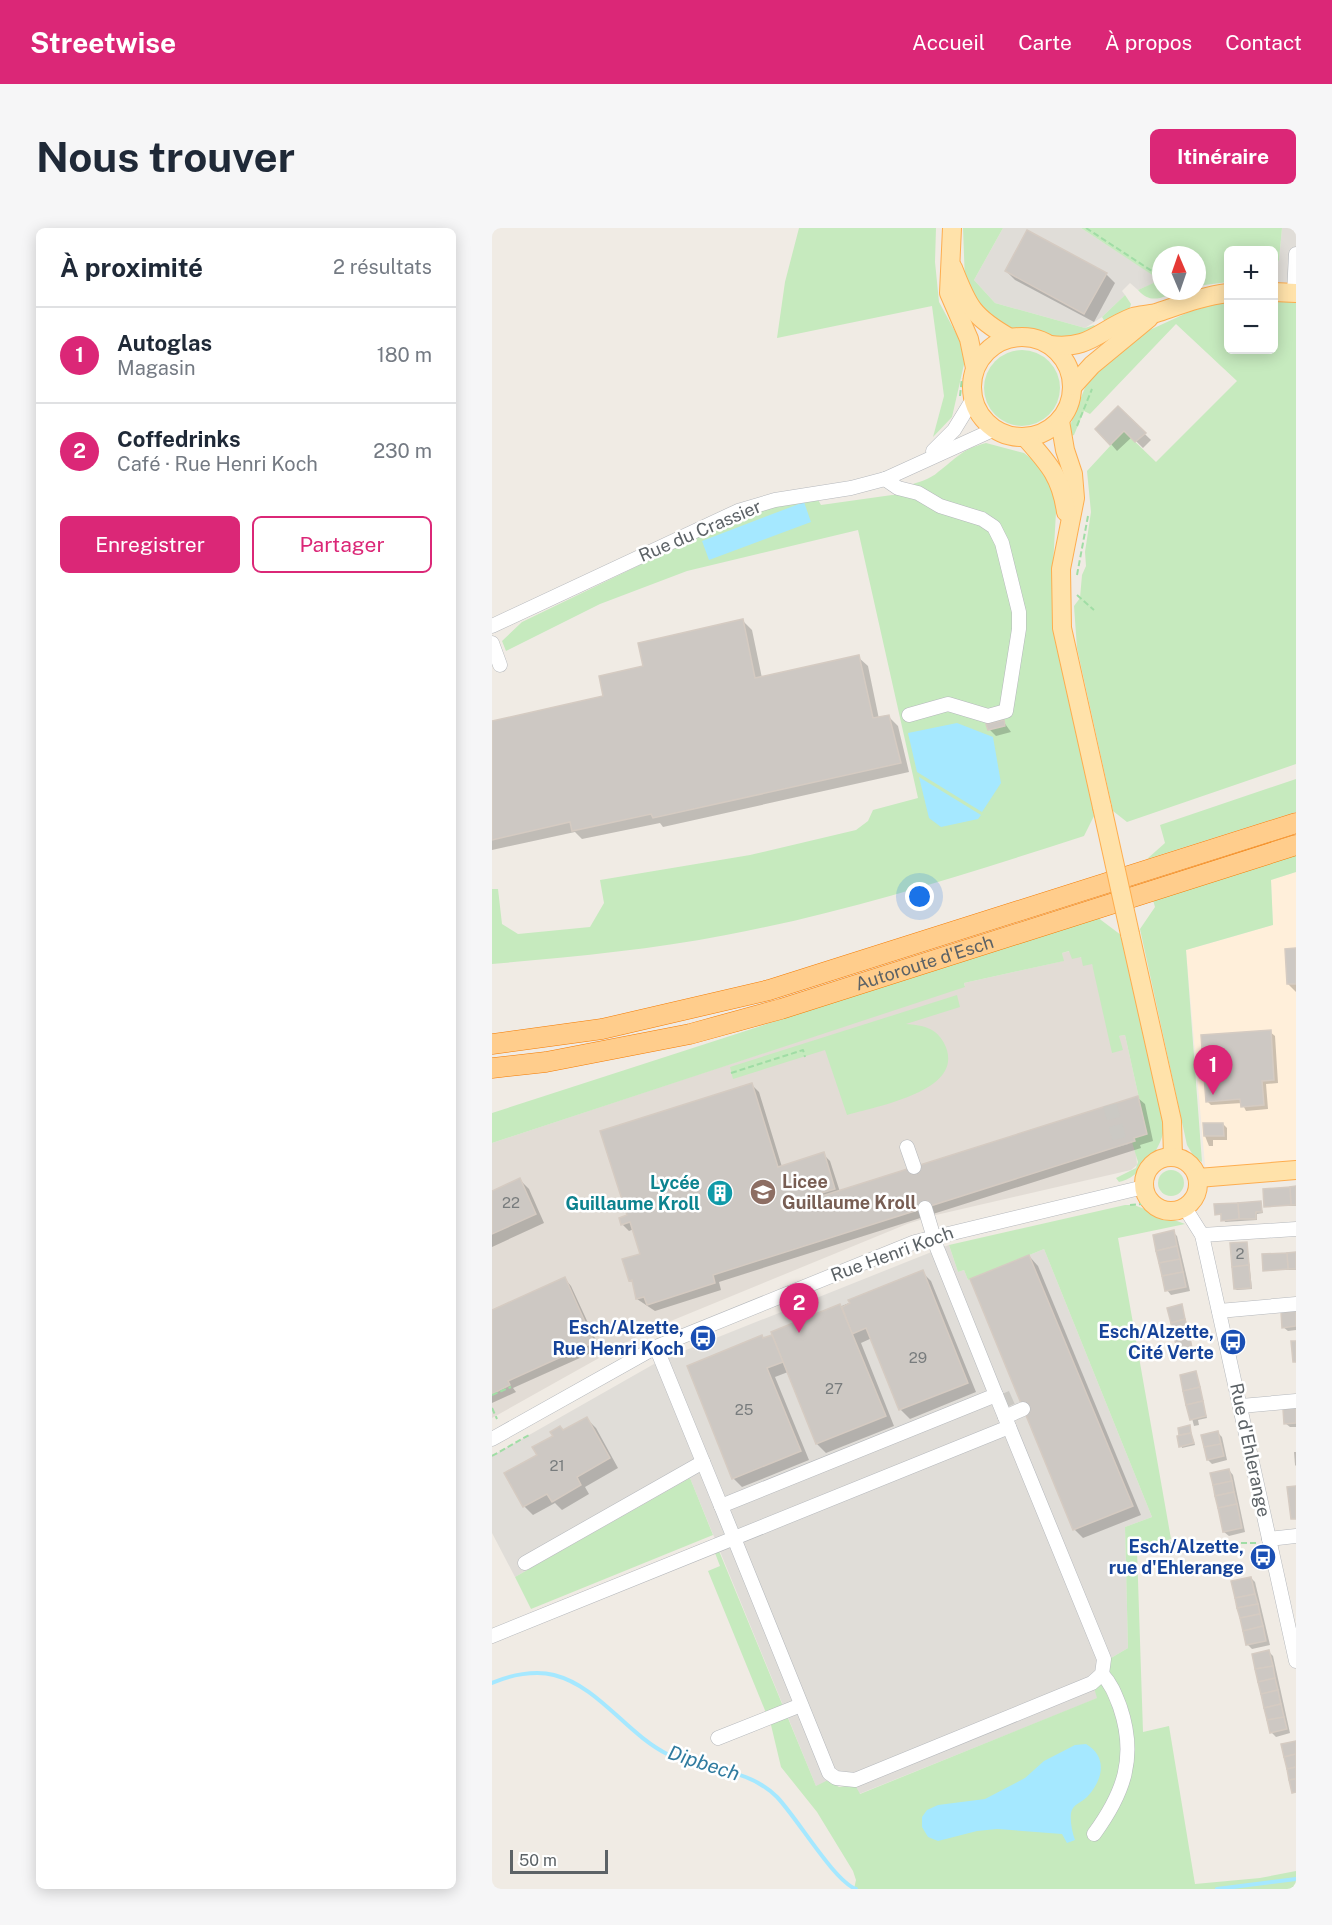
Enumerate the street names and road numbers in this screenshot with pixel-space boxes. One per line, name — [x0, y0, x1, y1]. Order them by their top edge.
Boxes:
street label: Rue du Crassier — [635, 495, 764, 566]
street label: Autoroute d'Esch — [853, 931, 996, 995]
street label: Rue Henri Koch — [828, 1222, 956, 1285]
street label: Rue d'Ehlerange — [1226, 1381, 1275, 1519]

